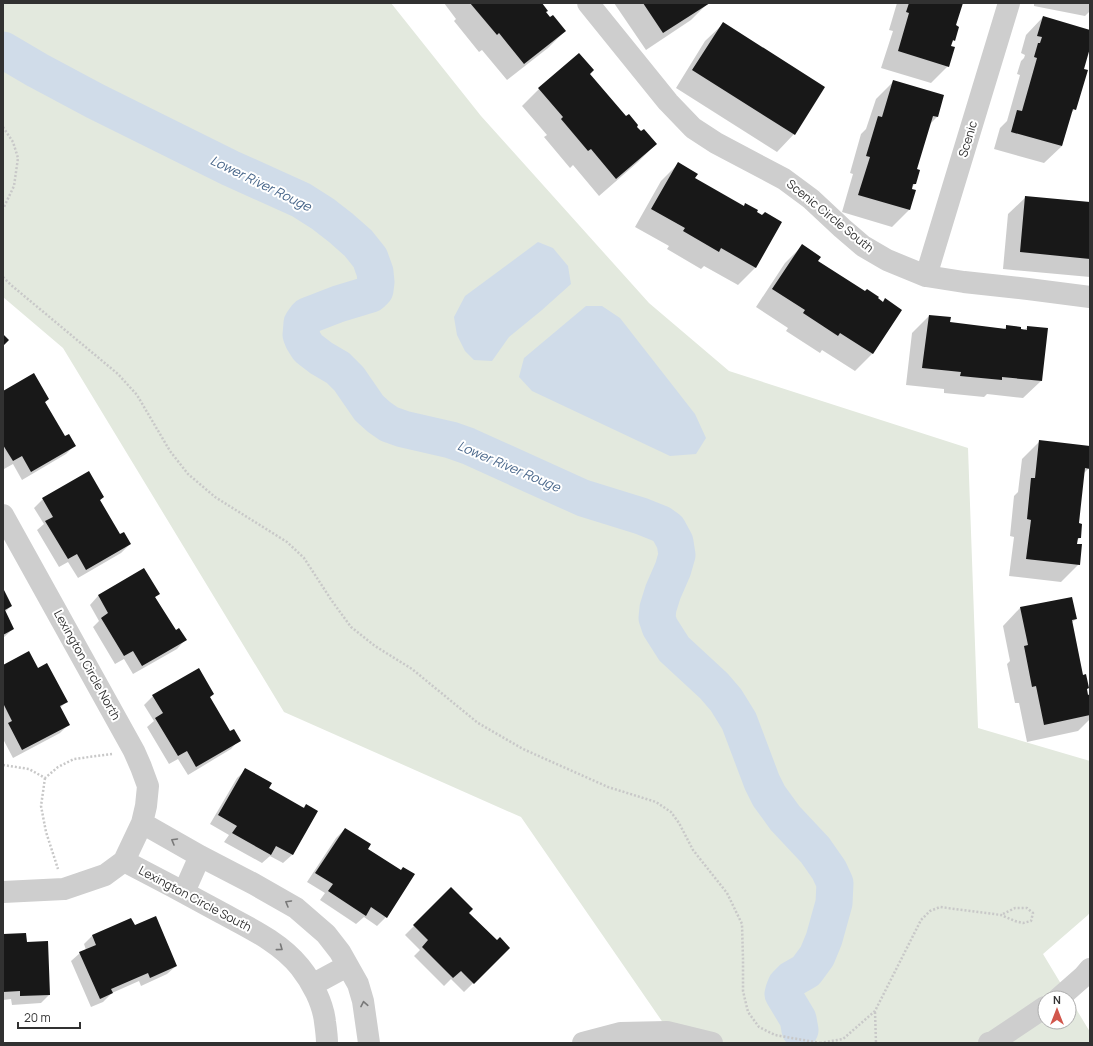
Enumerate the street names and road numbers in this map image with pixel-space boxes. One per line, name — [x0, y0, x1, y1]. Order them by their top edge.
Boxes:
street label: Scenic — [954, 118, 981, 159]
street label: Scenic Circle South — [783, 175, 877, 256]
street label: Lexington Circle North — [50, 607, 125, 723]
street label: Lexington Circle South — [136, 862, 255, 935]

